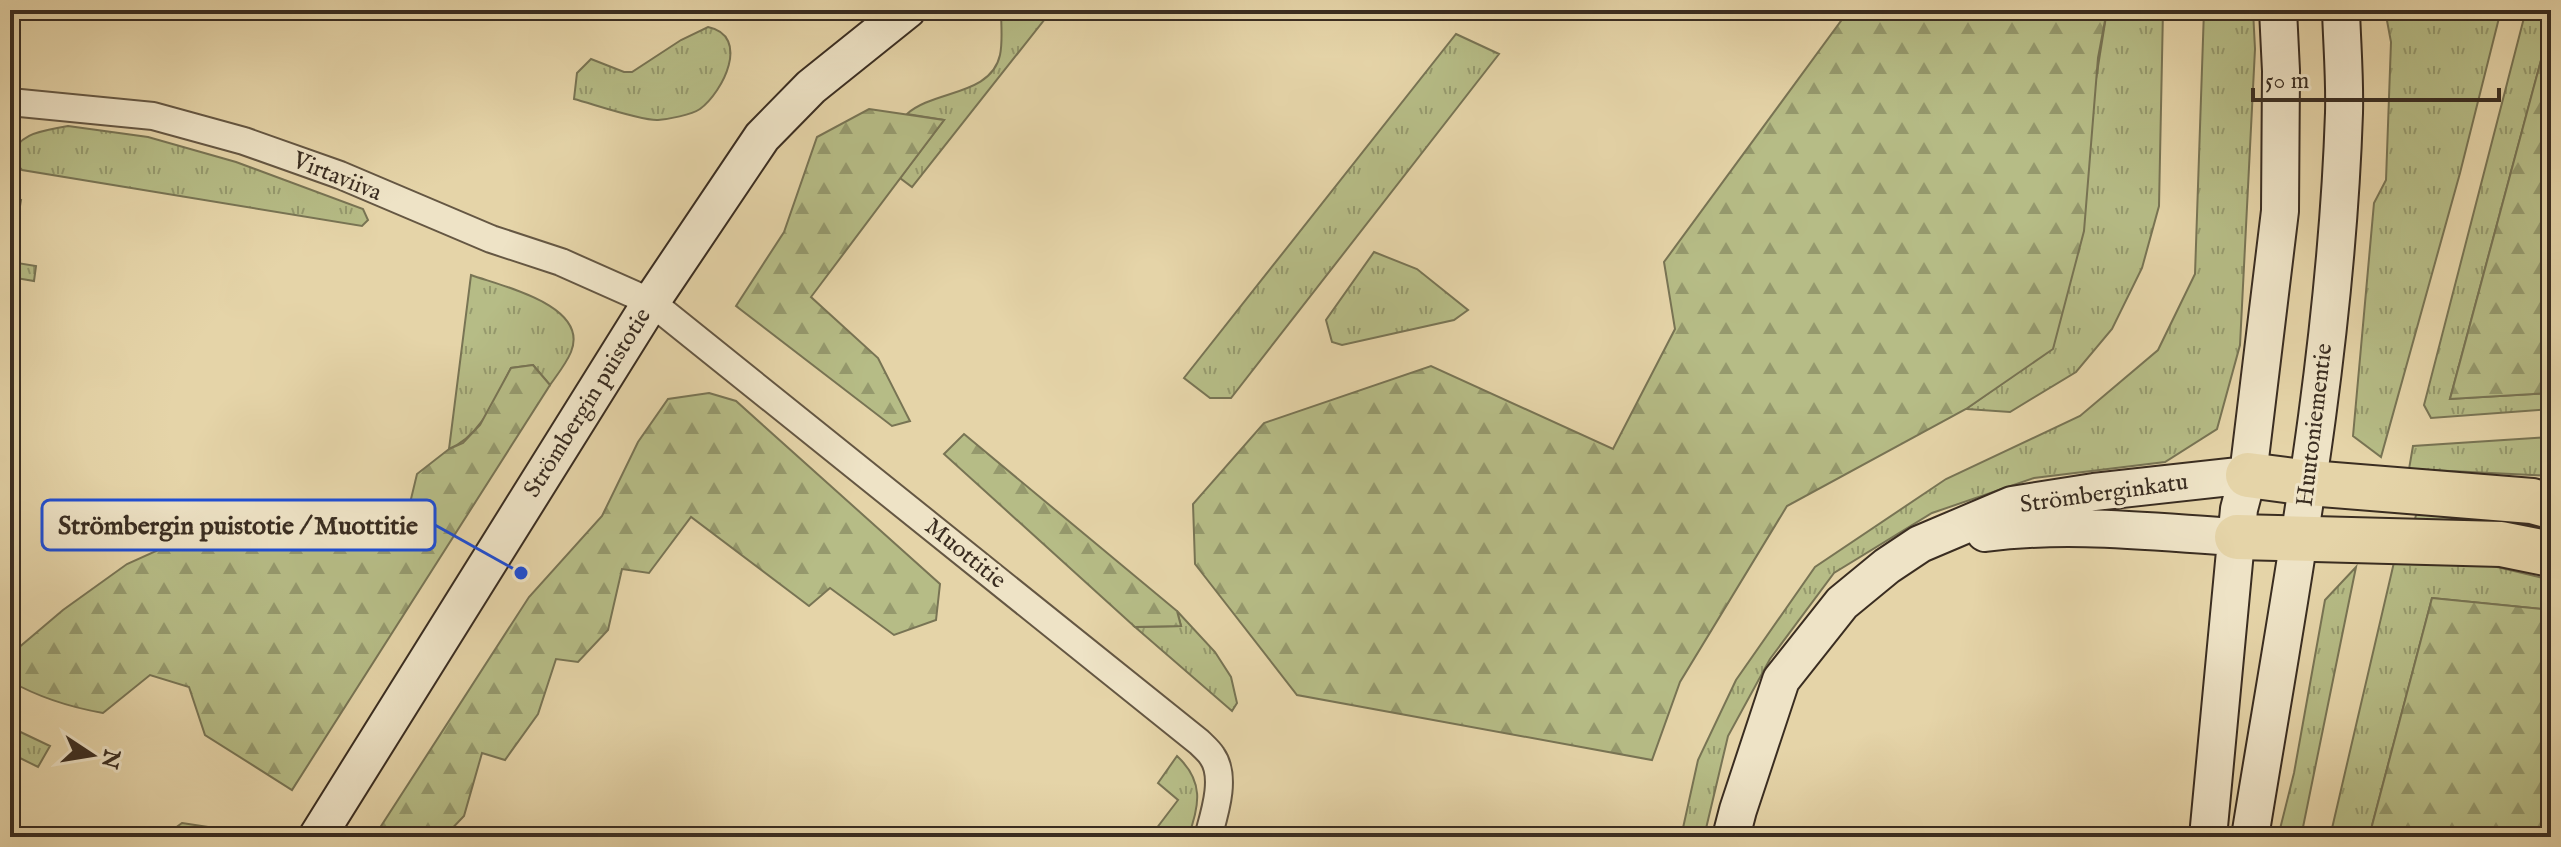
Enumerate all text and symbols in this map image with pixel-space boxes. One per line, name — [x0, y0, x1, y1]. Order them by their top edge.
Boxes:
scale bar — [2253, 52, 2499, 102]
text: 50 m — [2265, 66, 2309, 97]
street label: Virtaviiva — [287, 145, 387, 209]
street label: Strömbergin puistotie — [517, 302, 659, 504]
street label: Huutoniementie — [2290, 342, 2340, 508]
street label: Strömberginkatu — [2018, 467, 2190, 521]
callout: Strömbergin puistotie / Muottitie — [42, 500, 435, 550]
text: Strömbergin puistotie / Muottitie — [58, 510, 418, 543]
street label: Muottitie — [918, 512, 1012, 596]
north arrow — [52, 715, 132, 795]
text: N — [94, 746, 125, 771]

